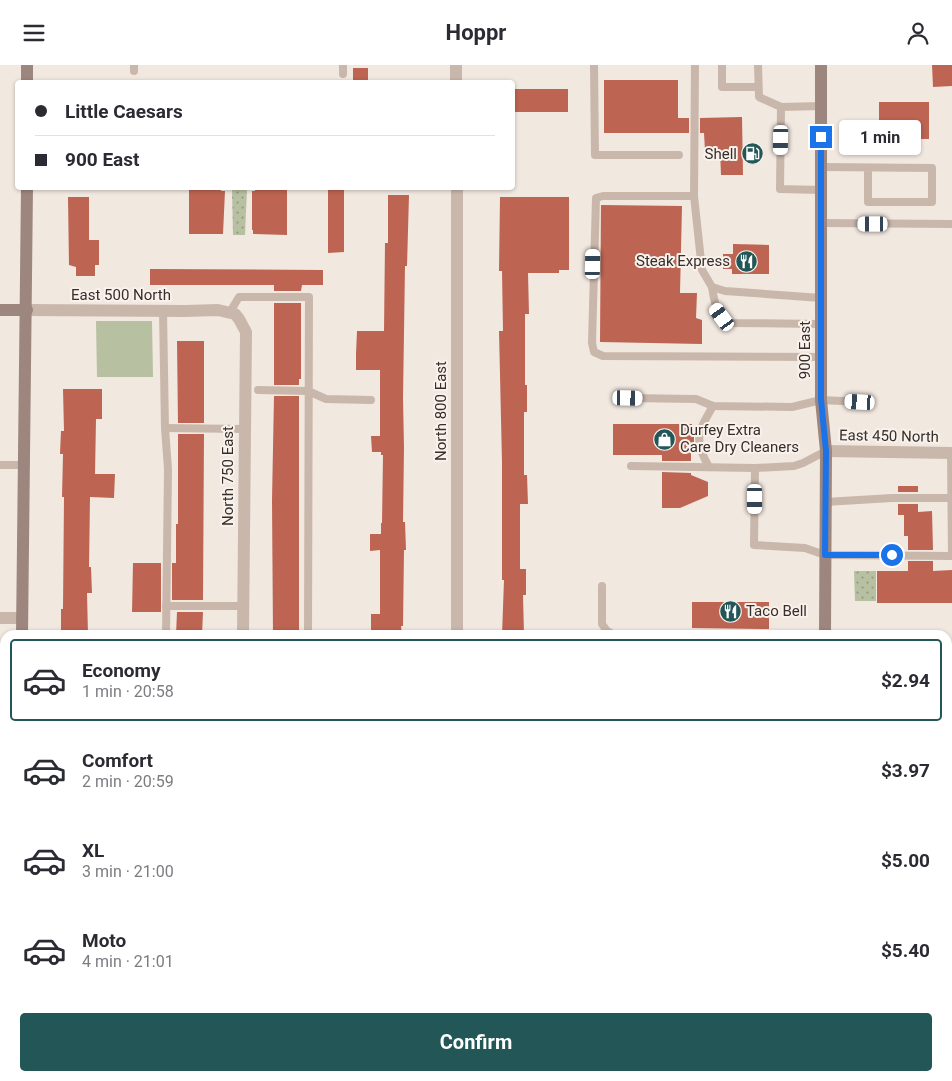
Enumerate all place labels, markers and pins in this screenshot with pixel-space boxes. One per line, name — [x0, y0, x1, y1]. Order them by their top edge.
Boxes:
fuel station icon: Shell — [741, 142, 765, 166]
place label: Shell — [705, 145, 737, 163]
restaurant icon: Steak Express — [734, 249, 758, 273]
place label: Steak Express — [636, 252, 730, 270]
place label: Durfey Extra Care Dry Cleaners — [680, 421, 799, 456]
shop icon: Durfey Extra Care Dry Cleaners — [652, 427, 676, 451]
restaurant icon: Taco Bell — [718, 599, 742, 623]
place label: Taco Bell — [746, 602, 807, 620]

